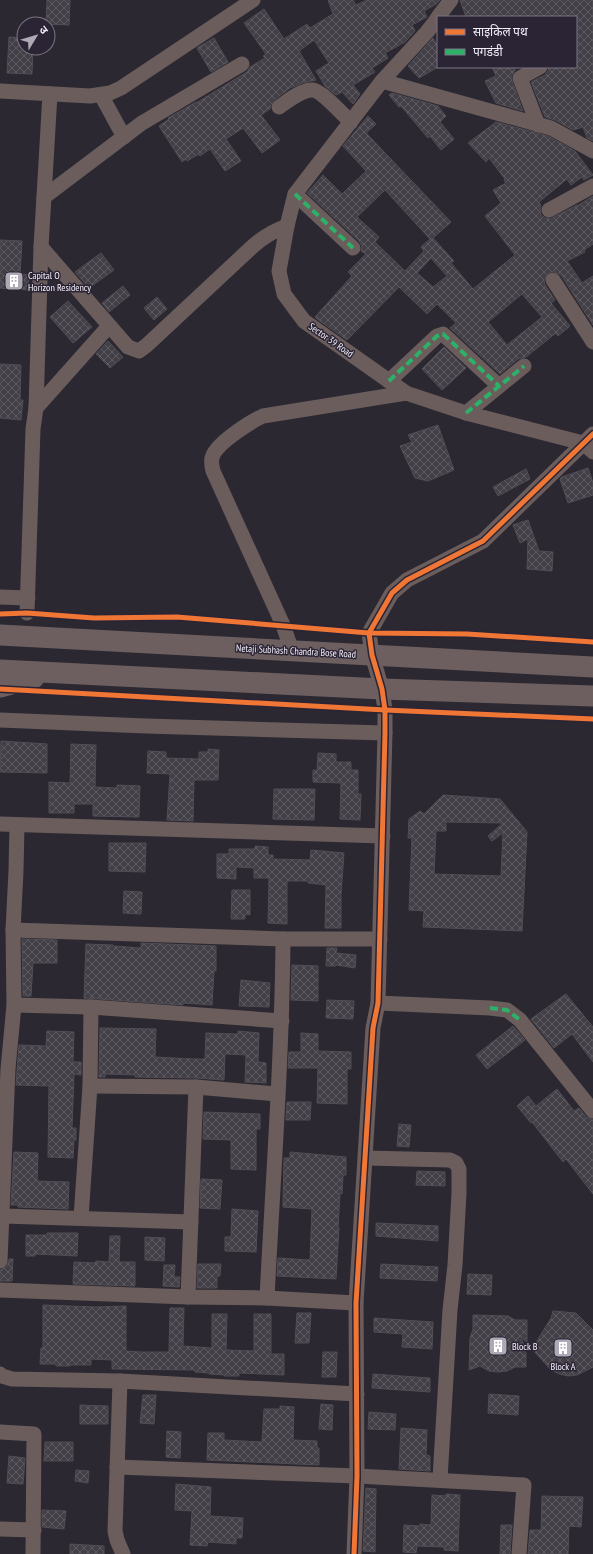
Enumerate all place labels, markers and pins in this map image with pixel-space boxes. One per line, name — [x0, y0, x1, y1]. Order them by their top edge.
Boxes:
place label: Capital O Horizon Residency — [28, 269, 91, 294]
building icon: Capital O Horizon Residency — [3, 270, 25, 292]
building icon: Block B — [487, 1335, 509, 1357]
building icon: Block A — [552, 1337, 574, 1359]
place label: Block B — [512, 1340, 538, 1353]
place label: Block A — [550, 1360, 576, 1373]

